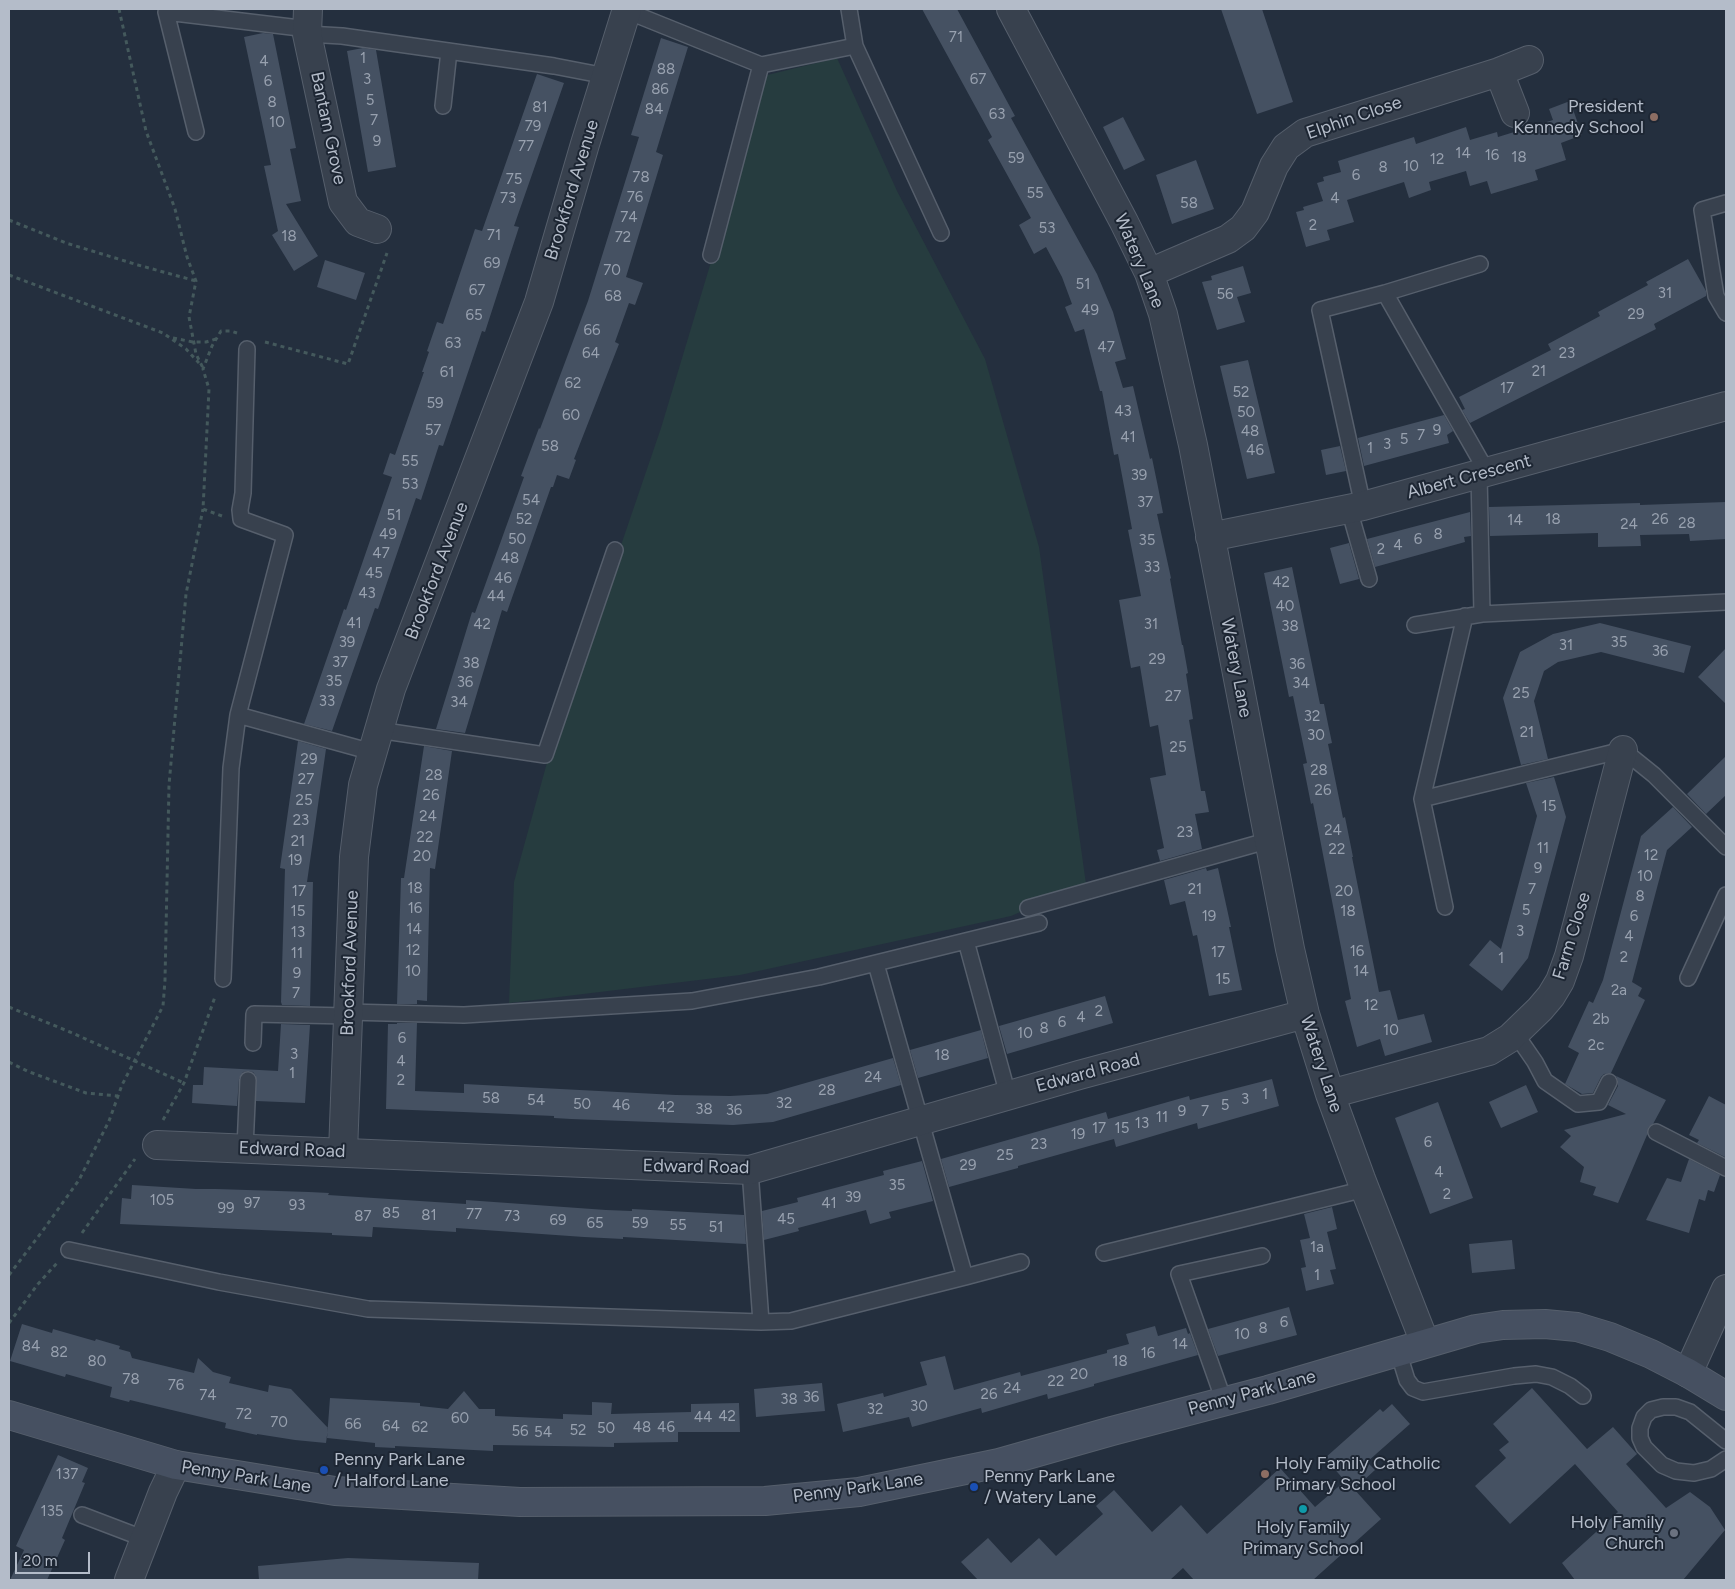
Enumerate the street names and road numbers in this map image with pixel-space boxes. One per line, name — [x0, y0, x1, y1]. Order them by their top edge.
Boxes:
street label: Bantam Grove — [305, 70, 351, 186]
street label: Elphin Close — [1303, 92, 1405, 144]
street label: Brookford Avenue — [540, 117, 604, 263]
street label: Watery Lane — [1109, 210, 1169, 312]
street label: Albert Crescent — [1405, 450, 1533, 504]
street label: Brookford Avenue — [401, 499, 473, 643]
street label: Watery Lane — [1216, 617, 1256, 719]
street label: Brookford Avenue — [337, 890, 363, 1036]
street label: Farm Close — [1548, 890, 1596, 982]
street label: Watery Lane — [1295, 1013, 1347, 1115]
street label: Edward Road — [1034, 1049, 1142, 1097]
street label: Edward Road — [238, 1137, 346, 1163]
street label: Edward Road — [642, 1155, 750, 1179]
street label: Penny Park Lane — [1186, 1366, 1318, 1420]
street label: Penny Park Lane — [180, 1456, 312, 1498]
street label: Penny Park Lane — [792, 1468, 924, 1508]

